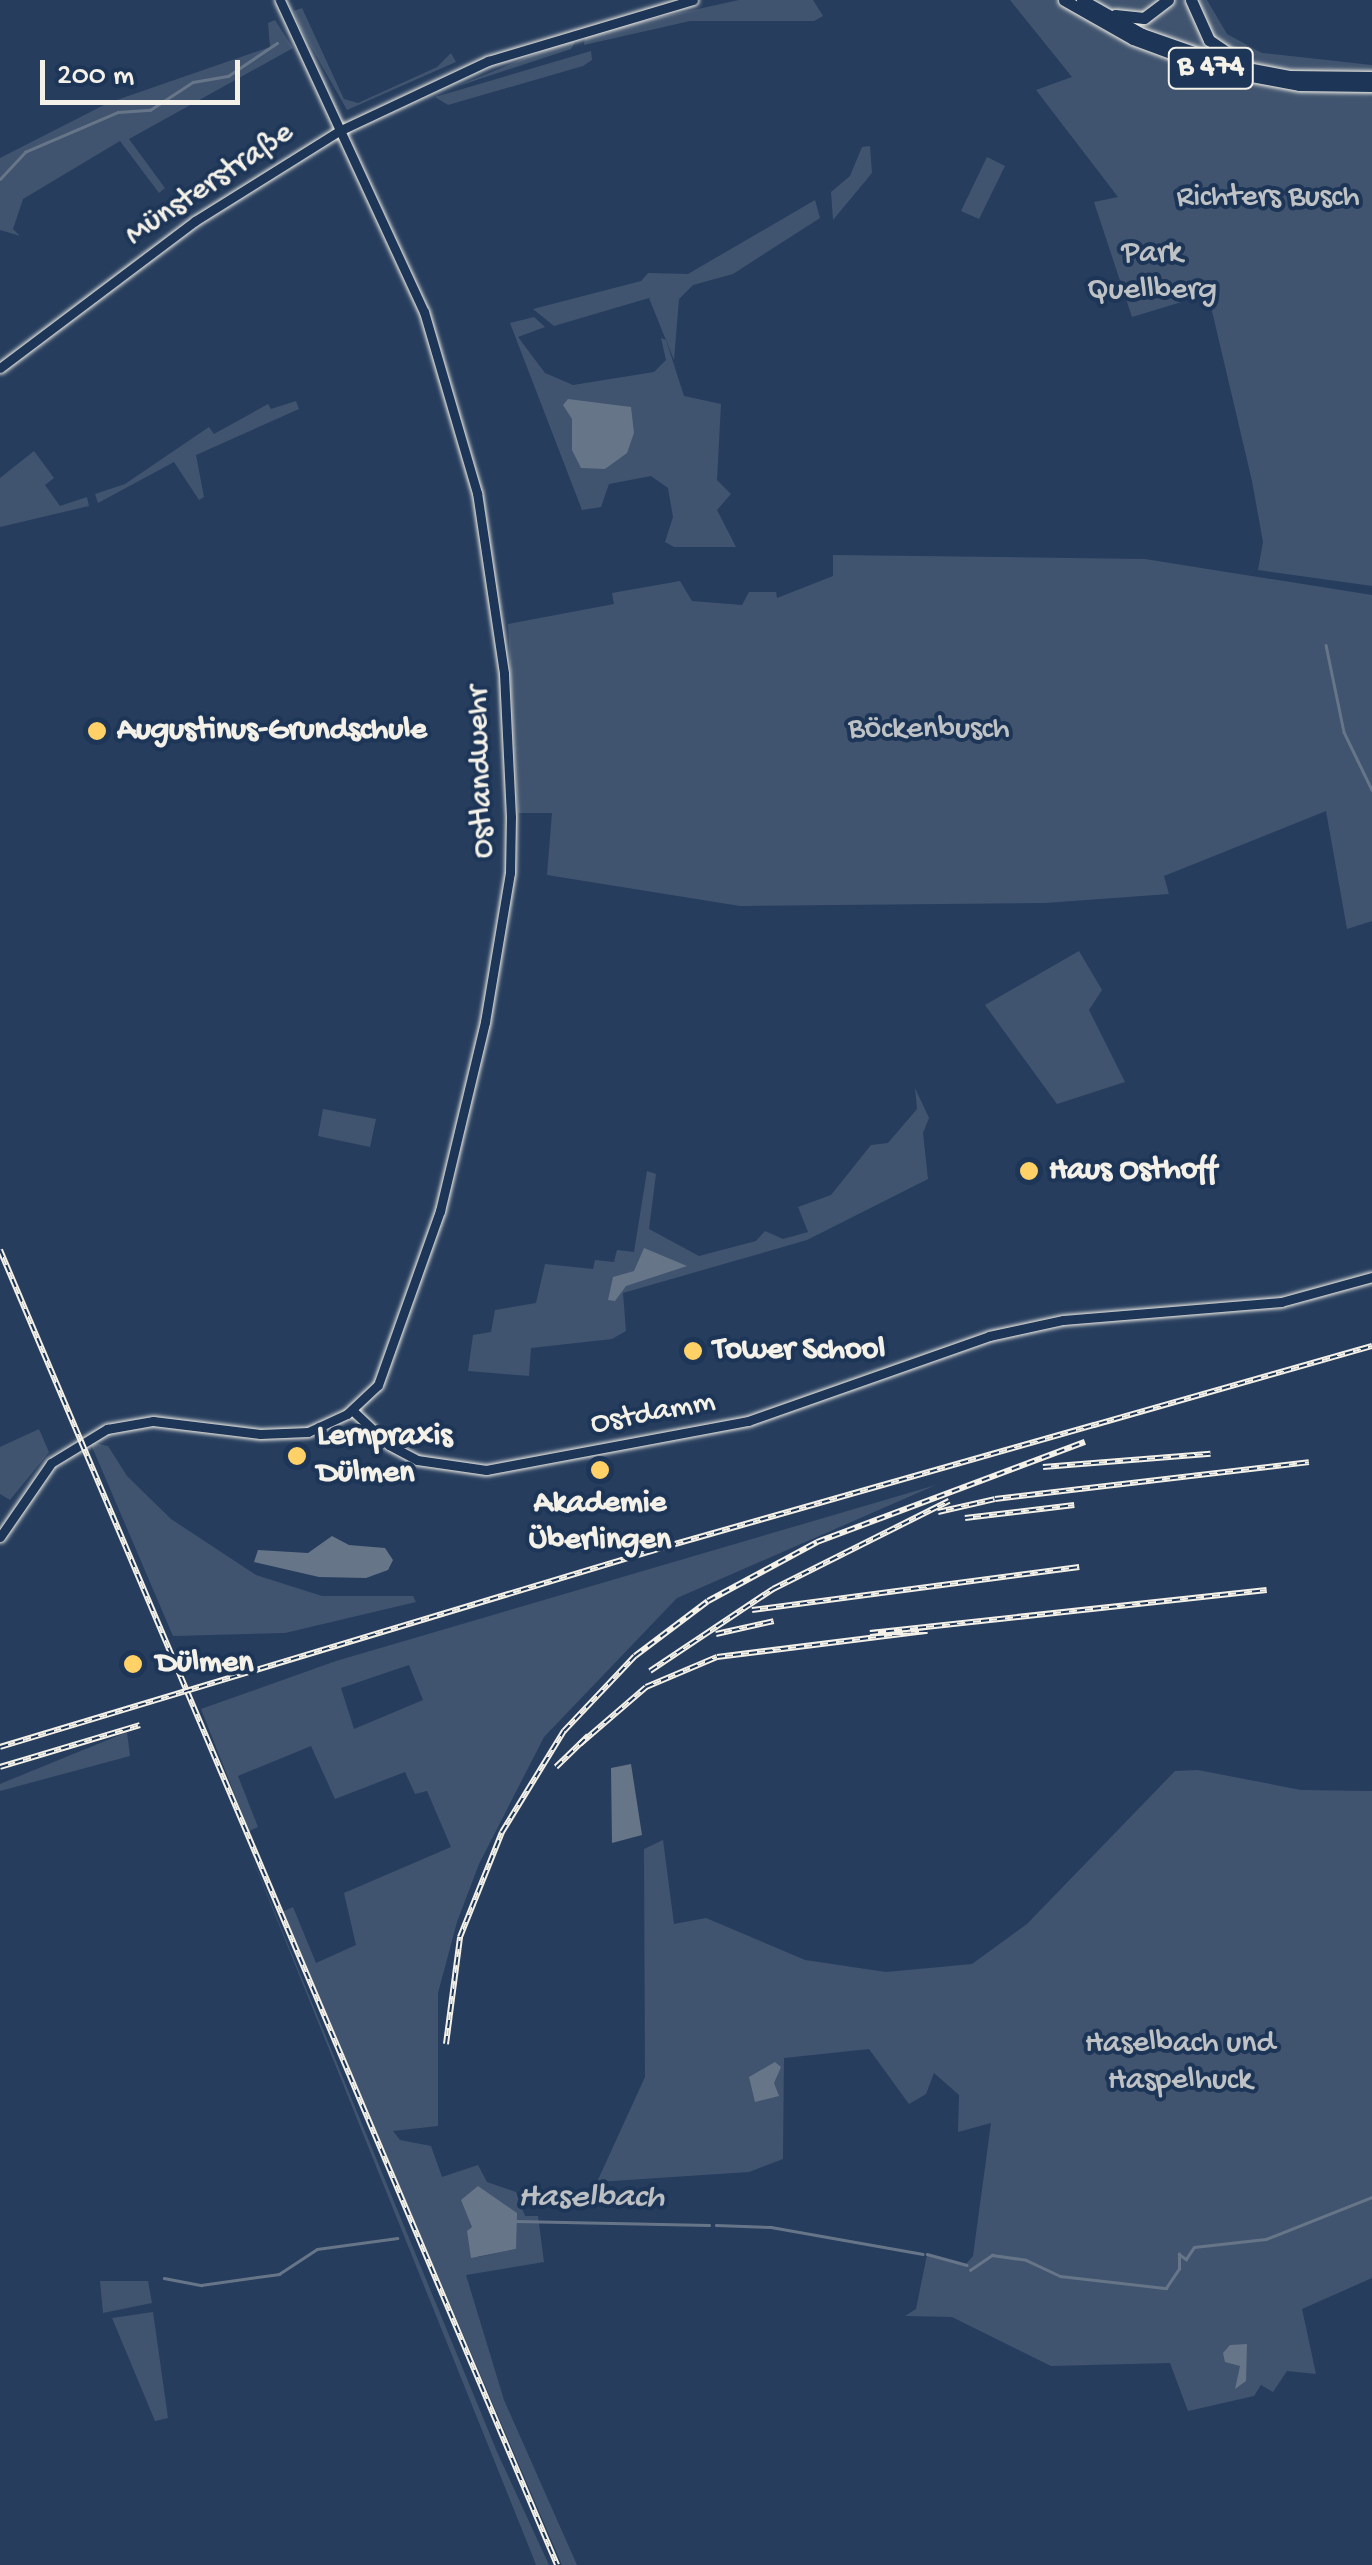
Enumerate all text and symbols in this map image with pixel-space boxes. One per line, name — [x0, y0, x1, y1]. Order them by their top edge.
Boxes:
scale bar — [45, 40, 245, 102]
road number: B 474 — [1166, 43, 1256, 93]
text: 200 m — [57, 60, 134, 95]
street label: Münsterstraße — [118, 115, 302, 255]
park label: Richters Busch — [1176, 179, 1360, 217]
park label: Park Quellberg — [1087, 236, 1217, 311]
street label: Ostlandwehr — [460, 685, 504, 859]
park label: Böckenbusch — [848, 711, 1010, 749]
place label: Augustinus-Grundschule — [117, 712, 427, 750]
marker: Augustinus-Grundschule — [86, 720, 108, 742]
place label: Haus Osthoff — [1049, 1152, 1217, 1190]
marker: Haus Osthoff — [1018, 1160, 1040, 1182]
place label: Tower School — [713, 1332, 885, 1370]
marker: Tower School — [682, 1340, 704, 1362]
street label: Ostdamm — [587, 1383, 719, 1445]
place label: Lernpraxis Dülmen — [317, 1419, 452, 1494]
marker: Lernpraxis Dülmen — [286, 1445, 308, 1467]
marker: Akademie Überlingen — [589, 1459, 611, 1481]
place label: Akademie Überlingen — [529, 1486, 671, 1561]
place label: Dülmen — [156, 1645, 253, 1683]
marker: Dülmen — [120, 1651, 146, 1677]
park label: Haselbach und Haspelhuck — [1085, 2026, 1275, 2101]
water label: Haselbach — [518, 2178, 664, 2220]

